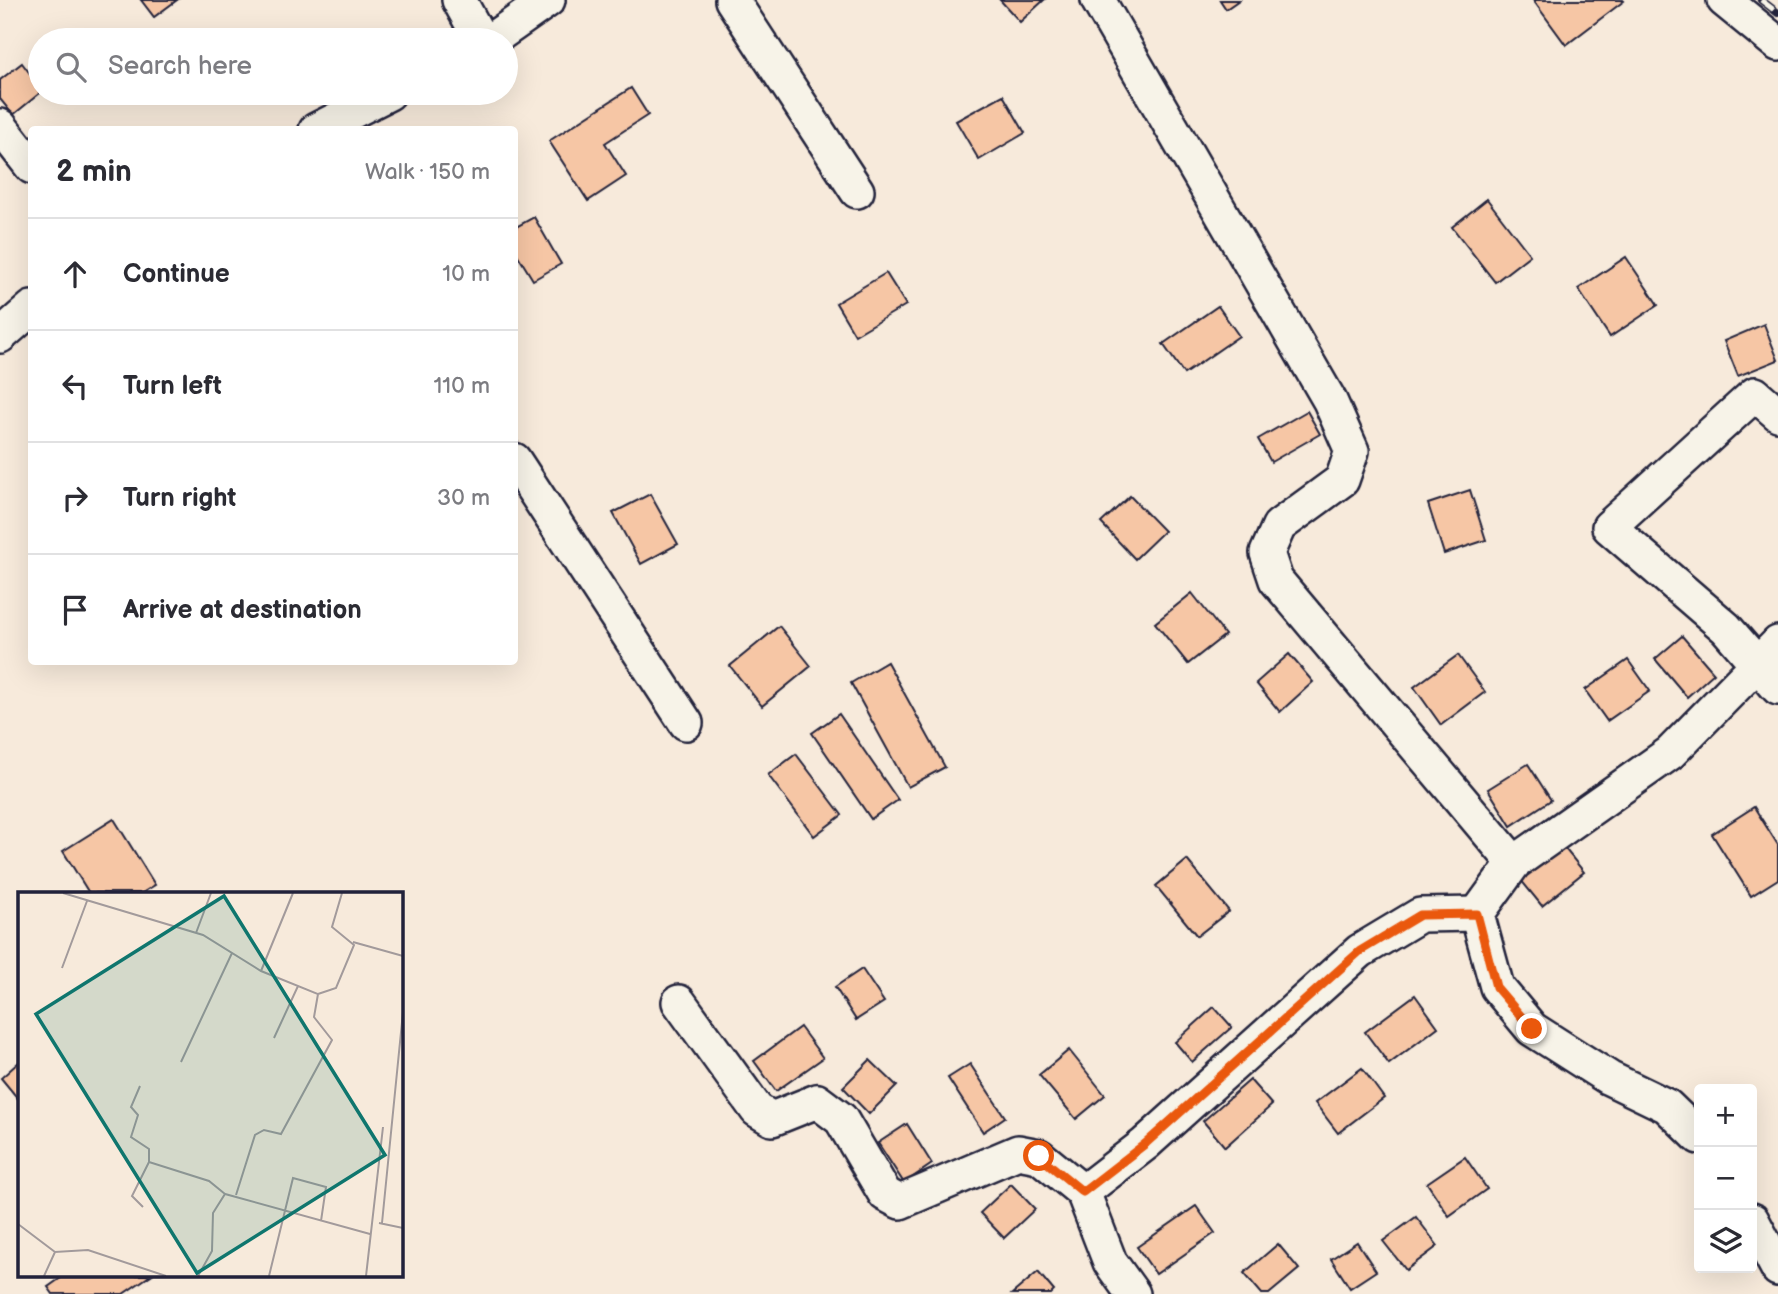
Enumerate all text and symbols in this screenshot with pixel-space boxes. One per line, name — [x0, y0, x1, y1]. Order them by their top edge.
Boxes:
search box — [28, 28, 518, 105]
icon: search — [52, 48, 90, 86]
text: Search here — [108, 51, 252, 82]
text: 2 min — [56, 154, 132, 190]
text: Walk · 150 m — [365, 158, 490, 186]
icon: ahead — [56, 255, 94, 293]
text: Continue — [123, 259, 230, 290]
text: 10 m — [442, 260, 490, 288]
icon: left — [56, 367, 94, 405]
text: Turn left — [123, 371, 222, 402]
text: 110 m — [433, 372, 490, 400]
icon: right — [56, 479, 94, 517]
text: Turn right — [123, 483, 236, 514]
text: 30 m — [437, 484, 490, 512]
icon: arrive — [56, 591, 94, 629]
text: Arrive at destination — [123, 595, 362, 626]
inset map — [18, 892, 402, 1276]
route end — [1516, 1013, 1547, 1044]
map controls — [1694, 1084, 1757, 1273]
button: + — [1694, 1084, 1757, 1147]
route start — [1023, 1140, 1054, 1171]
button: − — [1694, 1147, 1757, 1210]
button: layers — [1694, 1210, 1757, 1273]

